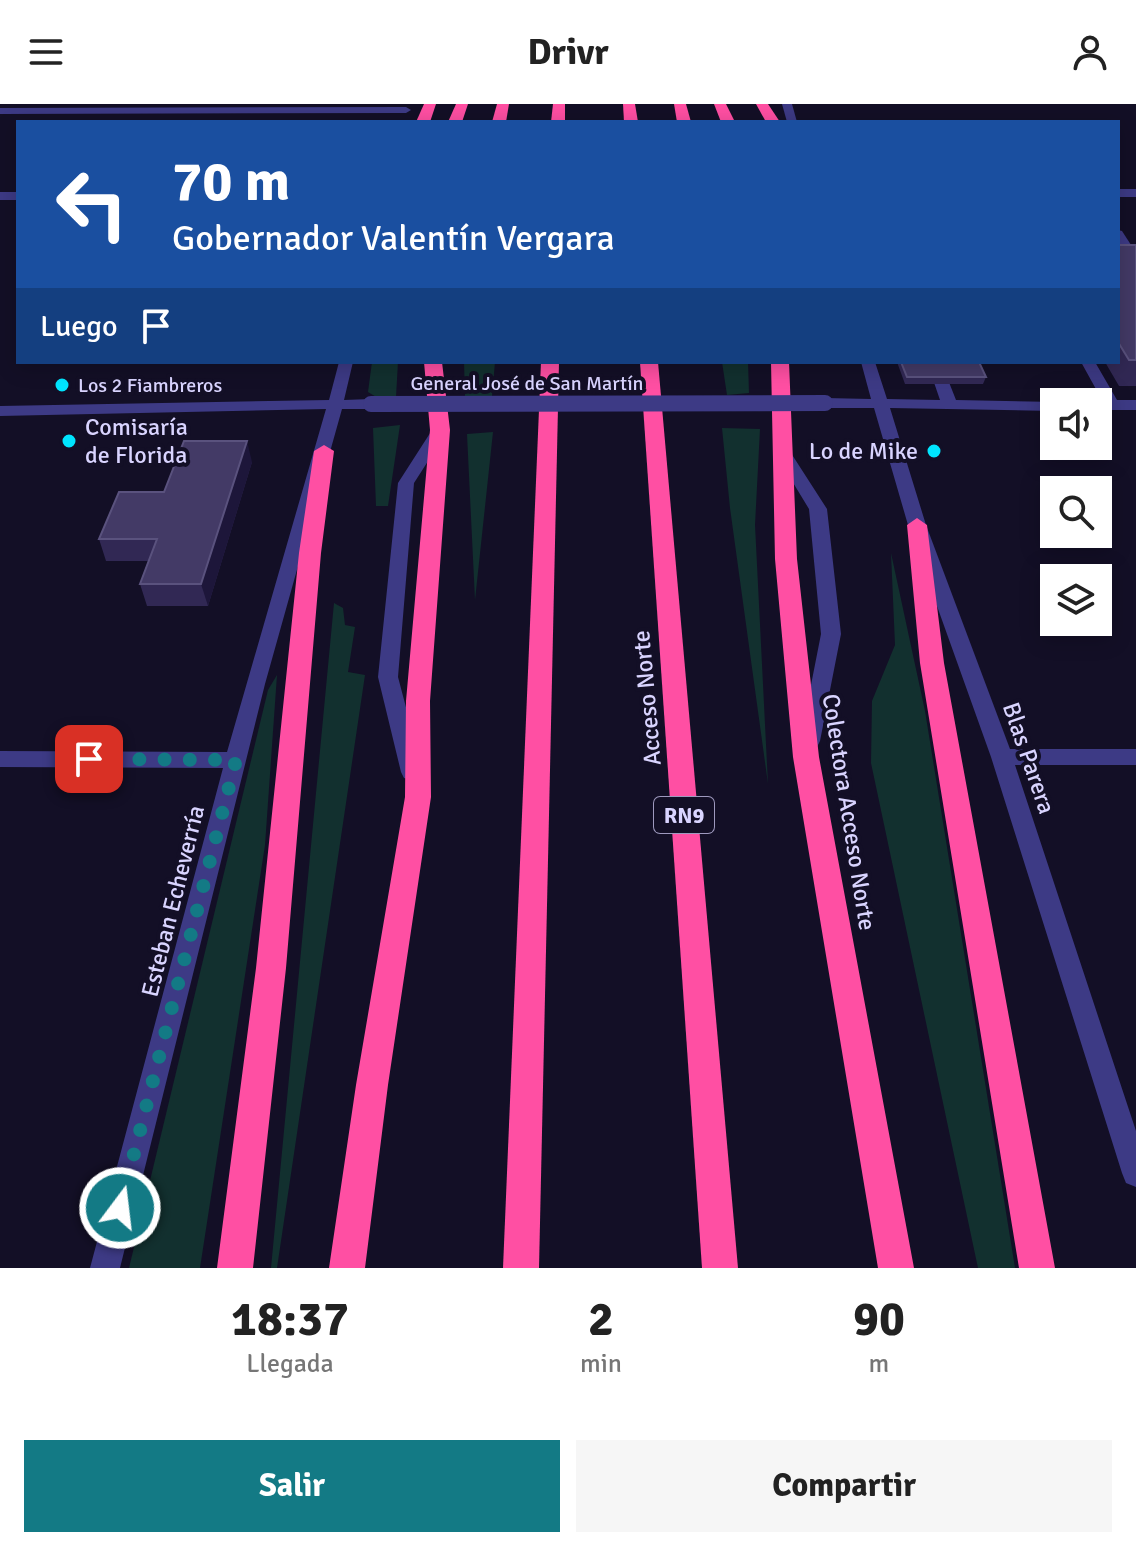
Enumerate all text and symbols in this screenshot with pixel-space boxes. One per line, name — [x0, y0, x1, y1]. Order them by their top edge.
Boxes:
icon: menu — [24, 30, 68, 74]
text: Drivr — [527, 30, 609, 75]
icon: person — [1068, 30, 1112, 74]
text: 70 m — [172, 147, 290, 216]
icon: left — [40, 152, 144, 256]
text: Gobernador Valentín Vergara — [172, 216, 615, 261]
icon: arrive — [134, 304, 178, 348]
text: Luego — [40, 308, 118, 345]
street label: General José de San Martín — [410, 371, 644, 396]
place label: Los 2 Fiambreros — [78, 373, 223, 398]
marker: Los 2 Fiambreros — [53, 376, 71, 394]
map controls — [1040, 388, 1112, 636]
button: sound — [1040, 388, 1112, 460]
place label: Comisaría de Florida — [85, 412, 188, 470]
marker: Comisaría de Florida — [60, 432, 78, 450]
place label: Lo de Mike — [809, 436, 918, 466]
marker: Lo de Mike — [925, 442, 943, 460]
button: search — [1040, 476, 1112, 548]
button: layers — [1040, 564, 1112, 636]
street label: Acceso Norte — [626, 629, 668, 767]
street label: Colectora Acceso Norte — [815, 692, 883, 932]
street label: Blas Parera — [996, 698, 1062, 818]
pin — [55, 725, 123, 793]
icon: arrive — [67, 737, 111, 781]
road number: RN9 — [654, 797, 714, 833]
street label: Esteban Echeverría — [135, 802, 211, 1000]
position arrow — [78, 1166, 162, 1250]
text: 18:37 — [231, 1290, 349, 1349]
text: 2 — [588, 1290, 614, 1349]
text: 90 — [853, 1290, 905, 1349]
text: Llegada — [246, 1348, 334, 1380]
text: min — [580, 1348, 622, 1380]
text: m — [869, 1348, 889, 1380]
button: Salir — [24, 1440, 560, 1532]
button: Compartir — [576, 1440, 1112, 1532]

